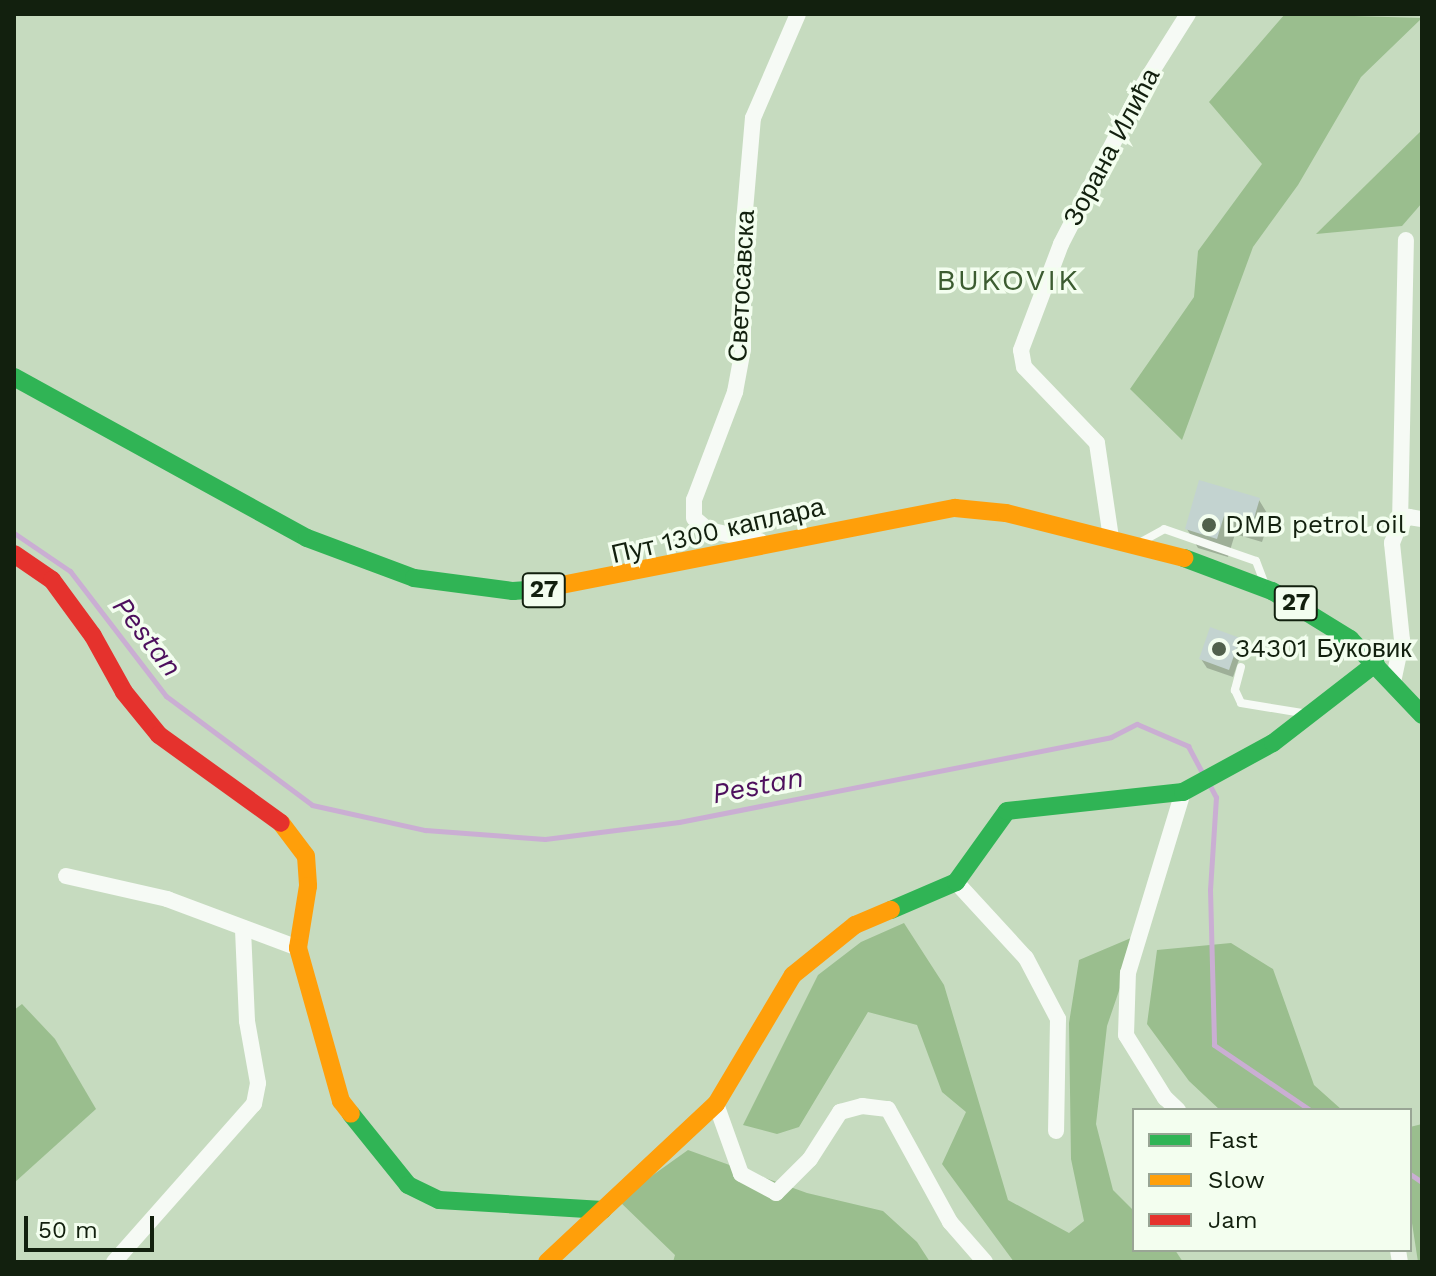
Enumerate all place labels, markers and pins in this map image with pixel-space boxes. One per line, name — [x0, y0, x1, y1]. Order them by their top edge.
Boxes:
place label: DMB petrol oil — [1225, 509, 1407, 541]
marker: DMB petrol oil — [1200, 516, 1218, 534]
place label: 34301 Буковик — [1235, 633, 1412, 665]
marker: 34301 Буковик — [1210, 640, 1228, 658]

